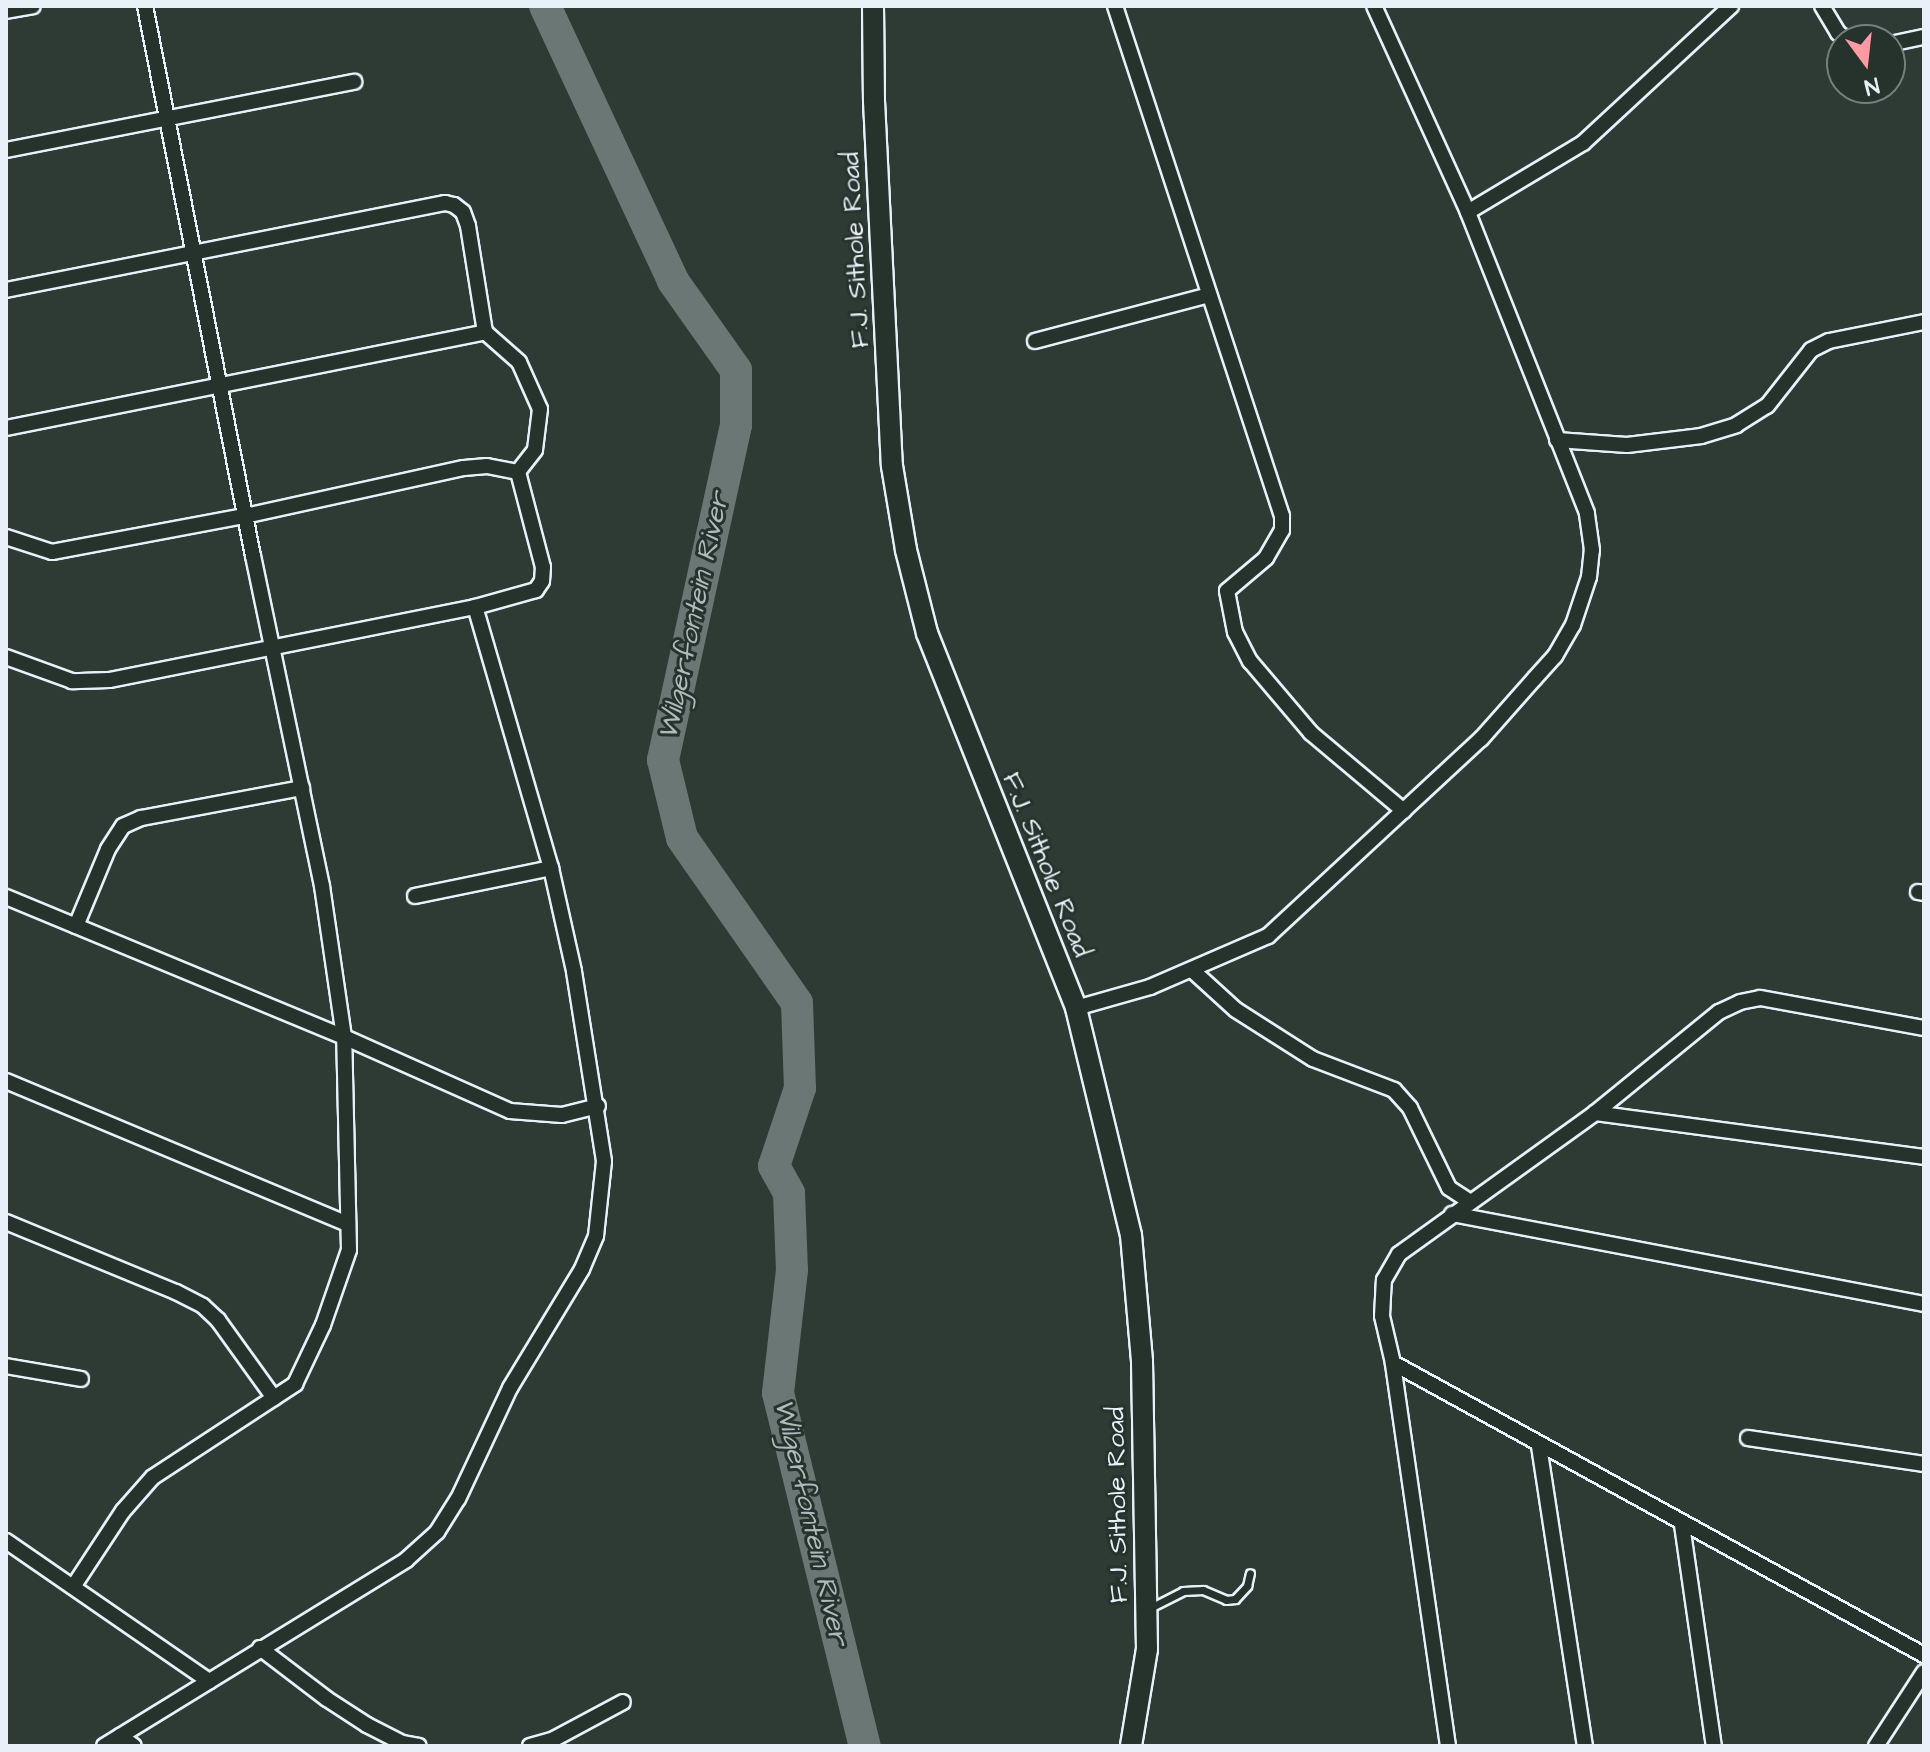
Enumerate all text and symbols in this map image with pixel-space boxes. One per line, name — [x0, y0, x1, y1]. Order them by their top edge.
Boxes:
north arrow — [1826, 24, 1906, 104]
text: N — [1861, 69, 1883, 102]
street label: F.J. Sithole Road — [835, 151, 877, 349]
water label: Wilgerfontein River — [651, 489, 737, 743]
street label: F.J. Sithole Road — [995, 768, 1097, 962]
water label: Wilgerfontein River — [766, 1396, 856, 1648]
street label: F.J. Sithole Road — [1101, 1407, 1135, 1603]

